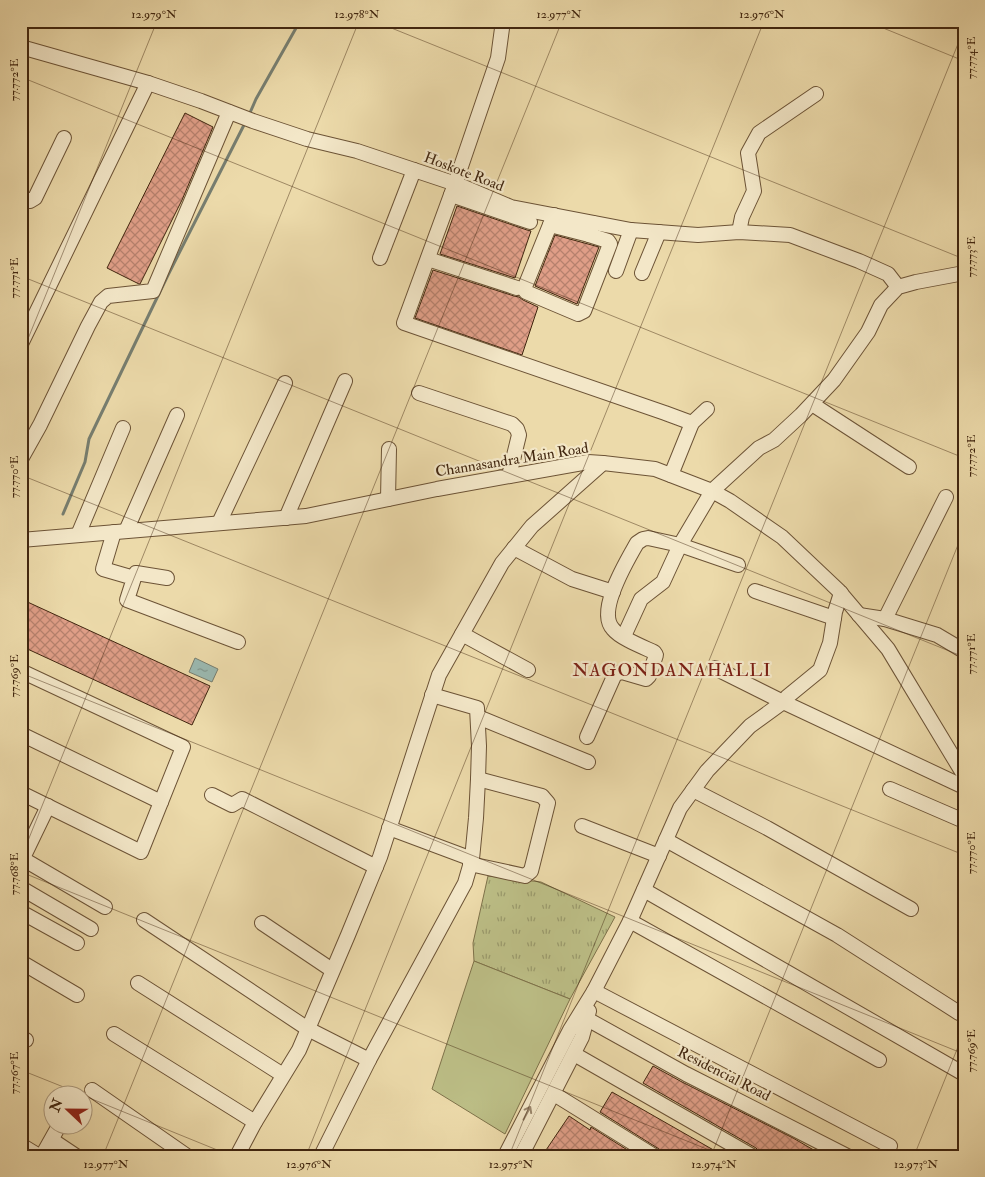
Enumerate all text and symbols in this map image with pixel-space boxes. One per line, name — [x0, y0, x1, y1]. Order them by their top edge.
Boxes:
text: 12.979°N — [131, 7, 177, 22]
text: 12.978°N — [335, 7, 380, 22]
text: 12.977°N — [537, 7, 582, 22]
text: 12.976°N — [739, 7, 785, 22]
text: 77.774°E — [964, 36, 979, 79]
text: 77.772°E — [7, 58, 22, 101]
street label: Hoskote Road — [421, 148, 507, 196]
text: 77.773°E — [964, 236, 979, 278]
text: 77.771°E — [7, 257, 22, 298]
text: 77.772°E — [964, 434, 979, 477]
street label: Channasandra Main Road — [434, 438, 591, 481]
text: 77.770°E — [7, 455, 22, 498]
text: 77.771°E — [964, 633, 979, 674]
text: 77.769°E — [7, 654, 22, 698]
district label: NAGONDANAHALLI — [572, 659, 772, 682]
text: 77.770°E — [964, 831, 979, 874]
text: 77.768°E — [7, 852, 22, 895]
text: 77.769°E — [964, 1029, 979, 1073]
street label: Residencial Road — [674, 1042, 774, 1106]
text: 77.767°E — [7, 1051, 22, 1094]
north arrow — [42, 1084, 92, 1134]
text: N — [46, 1096, 67, 1115]
one-way arrow — [522, 1105, 532, 1120]
text: 12.977°N — [84, 1157, 129, 1172]
text: 12.976°N — [286, 1157, 332, 1172]
text: 12.975°N — [489, 1157, 534, 1172]
text: 12.974°N — [691, 1157, 737, 1172]
text: 12.973°N — [894, 1157, 938, 1172]

